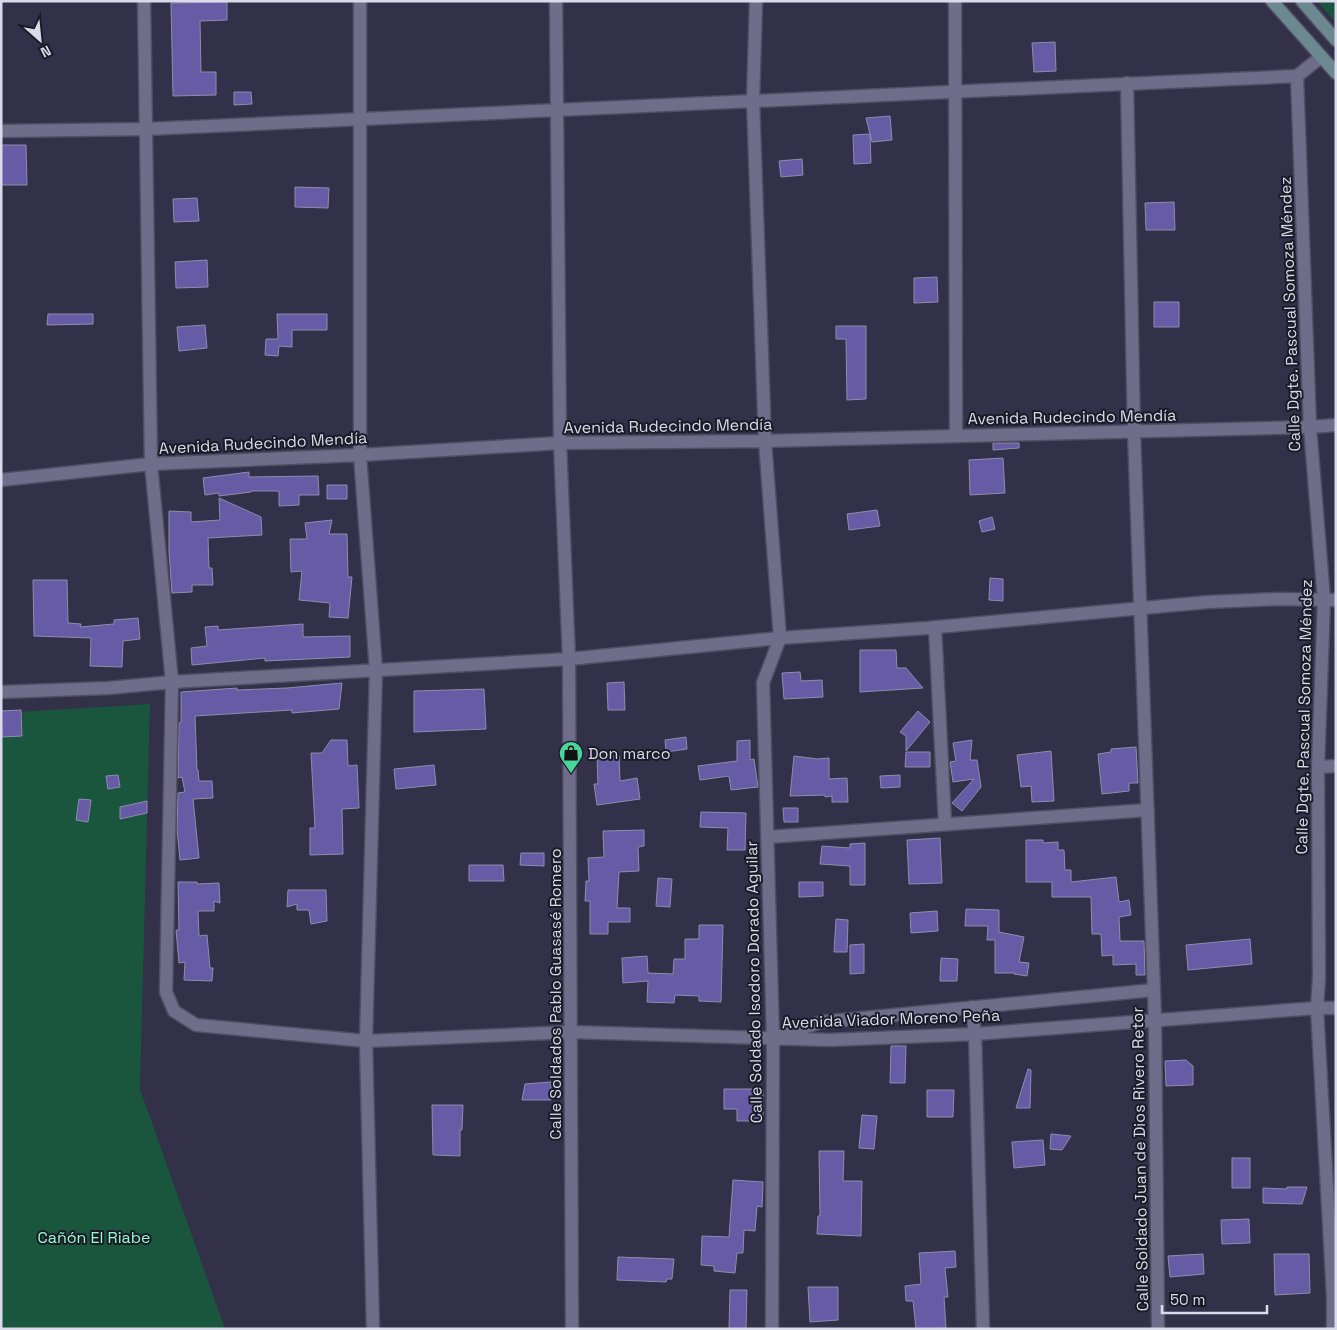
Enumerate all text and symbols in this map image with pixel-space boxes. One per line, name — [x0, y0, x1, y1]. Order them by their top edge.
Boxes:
north arrow — [15, 15, 65, 65]
text: N — [38, 41, 54, 62]
street label: Calle Dgte. Pascual Somoza Méndez — [1275, 176, 1305, 452]
street label: Avenida Rudecindo Mendía — [967, 405, 1177, 429]
street label: Avenida Rudecindo Mendía — [563, 414, 773, 438]
street label: Avenida Rudecindo Mendía — [158, 427, 368, 459]
street label: Calle Dgte. Pascual Somoza Méndez — [1291, 579, 1317, 855]
shop icon: Don marco — [558, 740, 584, 774]
place label: Don marco — [588, 743, 671, 764]
street label: Calle Soldado Isodoro Dorado Aguilar — [741, 840, 767, 1124]
street label: Calle Soldados Pablo Guasasé Romero — [545, 848, 566, 1140]
street label: Avenida Viador Moreno Peña — [781, 1005, 1001, 1033]
street label: Calle Soldado Juan de Dios Rivero Retor — [1127, 1006, 1153, 1312]
park label: Cañón El Riabe — [37, 1227, 151, 1248]
scale bar — [1162, 1282, 1267, 1314]
text: 50 m — [1170, 1290, 1205, 1309]

